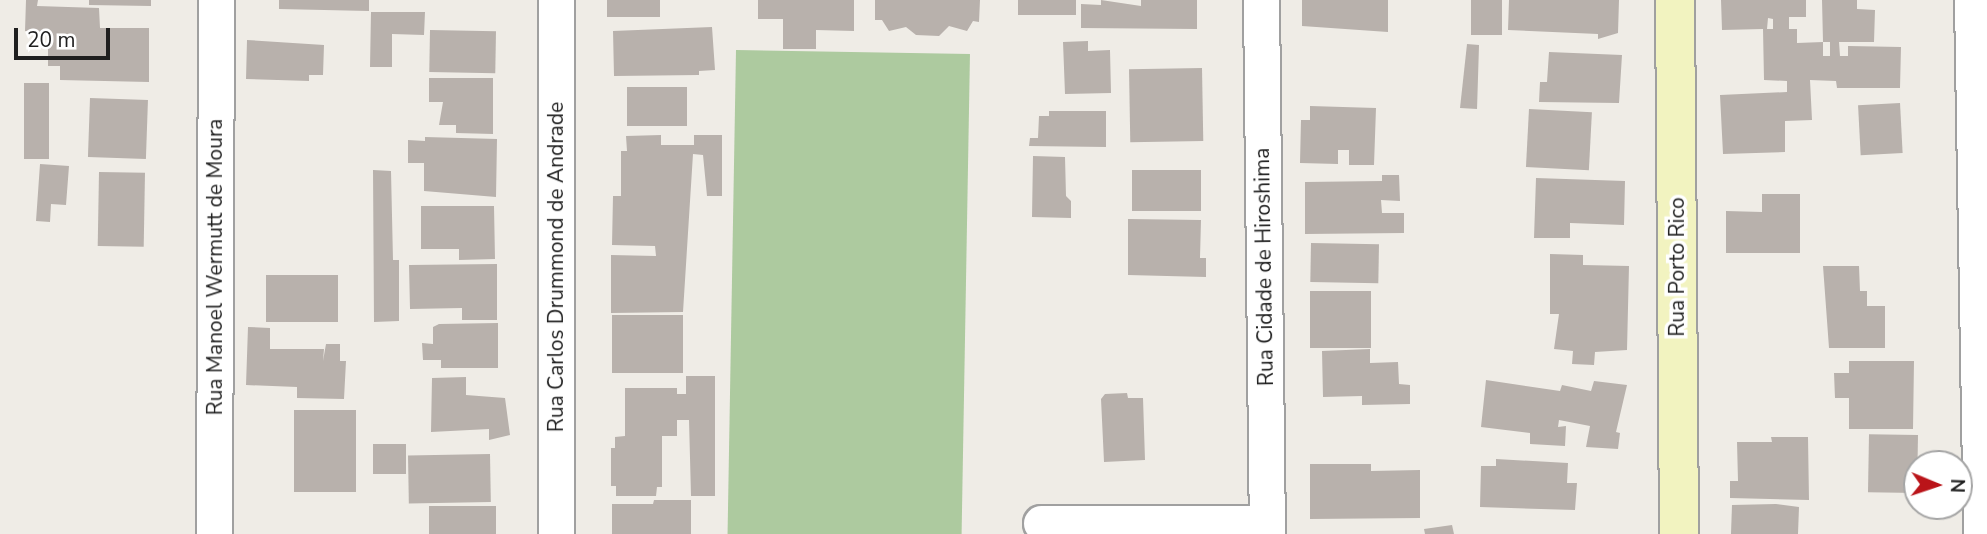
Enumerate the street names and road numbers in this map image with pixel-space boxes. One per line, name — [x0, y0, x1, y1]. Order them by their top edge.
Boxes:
street label: Rua Carlos Drummond de Andrade — [543, 102, 569, 432]
street label: Rua Manoel Wermutt de Moura — [202, 119, 228, 415]
street label: Rua Cidade de Hiroshima — [1249, 148, 1279, 386]
street label: Rua Porto Rico — [1664, 197, 1690, 337]

